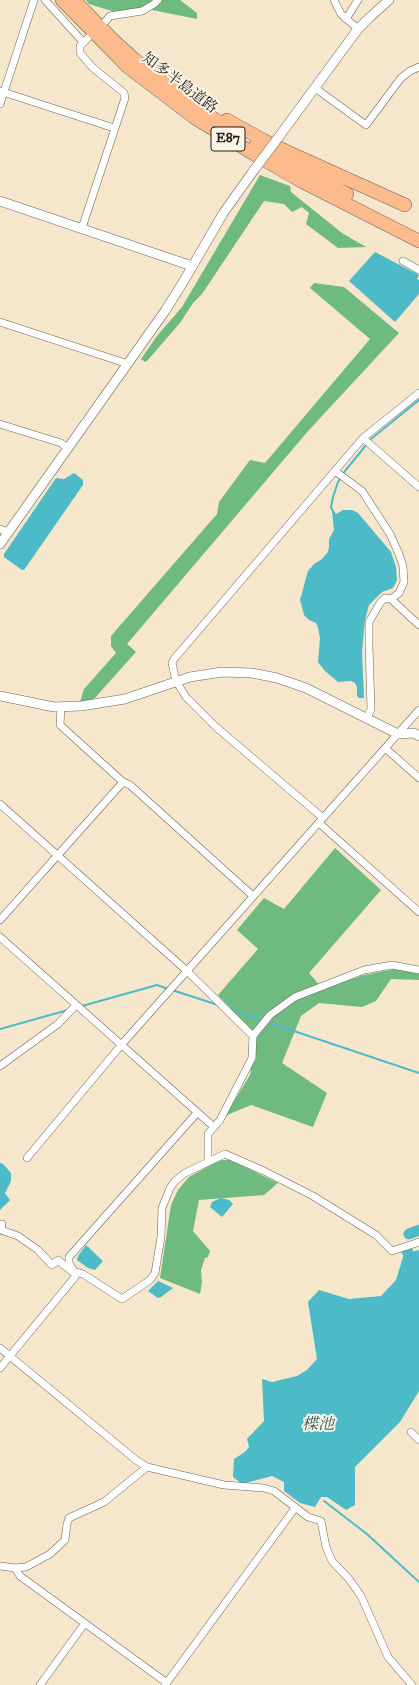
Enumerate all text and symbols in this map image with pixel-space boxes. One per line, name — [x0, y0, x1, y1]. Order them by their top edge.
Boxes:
street label: 知多半島道路 — [138, 50, 220, 118]
road number: E87 — [211, 127, 245, 151]
water label: 楪池 — [302, 1416, 334, 1436]

